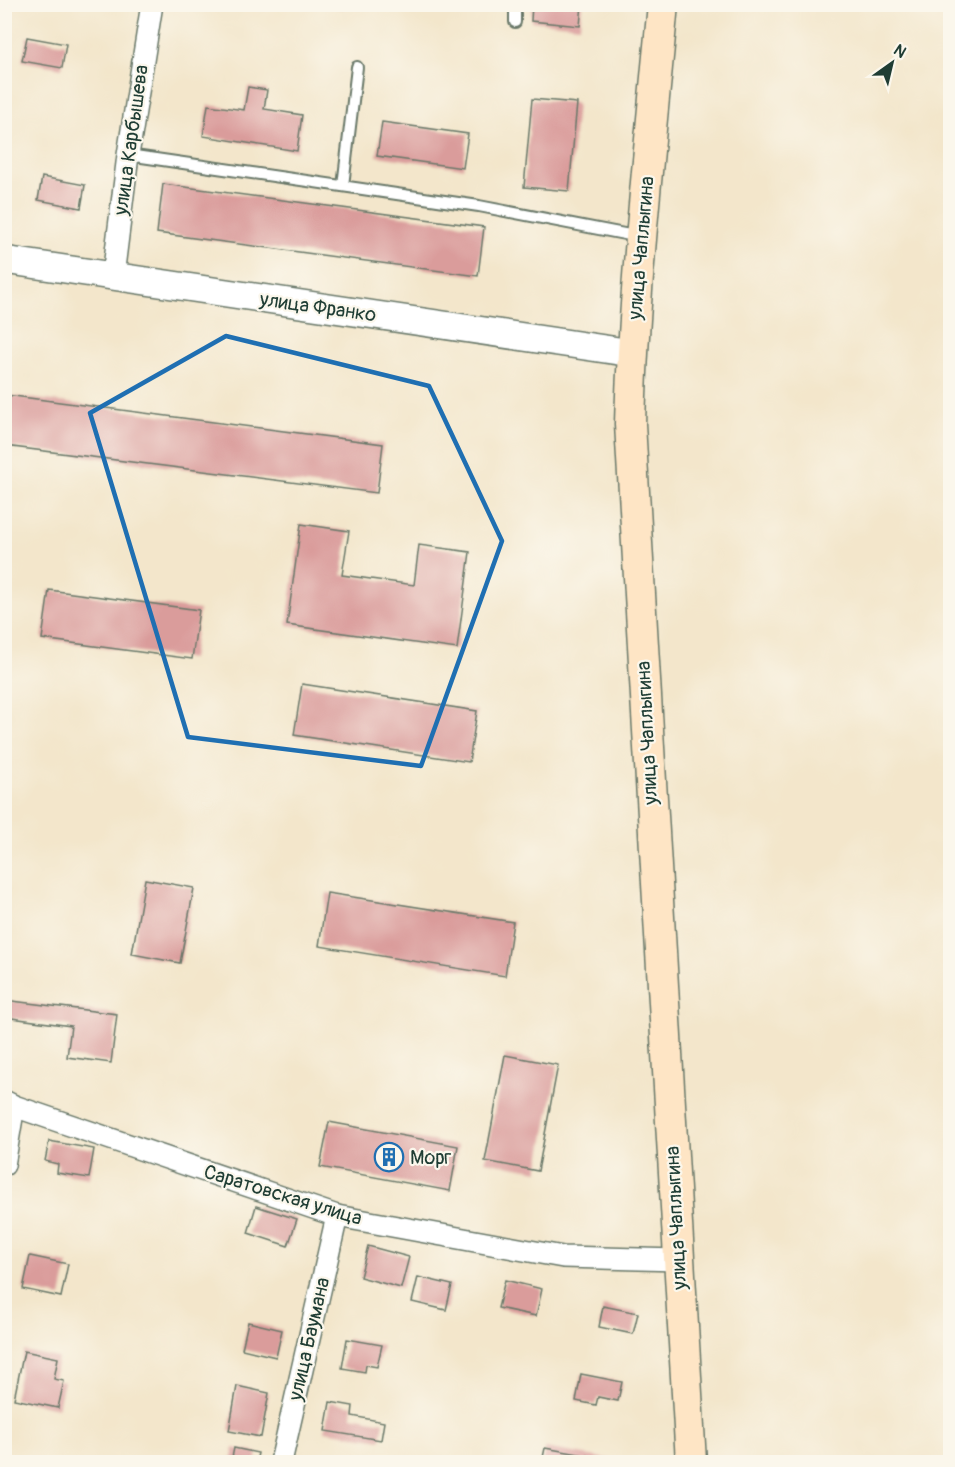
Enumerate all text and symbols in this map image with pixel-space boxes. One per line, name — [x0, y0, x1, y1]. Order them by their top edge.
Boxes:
north arrow — [862, 33, 922, 93]
text: N — [890, 40, 910, 63]
street label: улица Карбышева — [108, 63, 154, 218]
street label: улица Чаплыгина — [622, 175, 660, 322]
street label: улица Франко — [257, 286, 378, 328]
street label: улица Чаплыгина — [631, 660, 663, 807]
building icon: Морг — [373, 1141, 405, 1173]
place label: Морг — [410, 1145, 452, 1170]
street label: улица Чаплыгина — [660, 1145, 692, 1292]
street label: Саратовская улица — [201, 1159, 365, 1231]
street label: улица Баумана — [282, 1275, 335, 1404]

